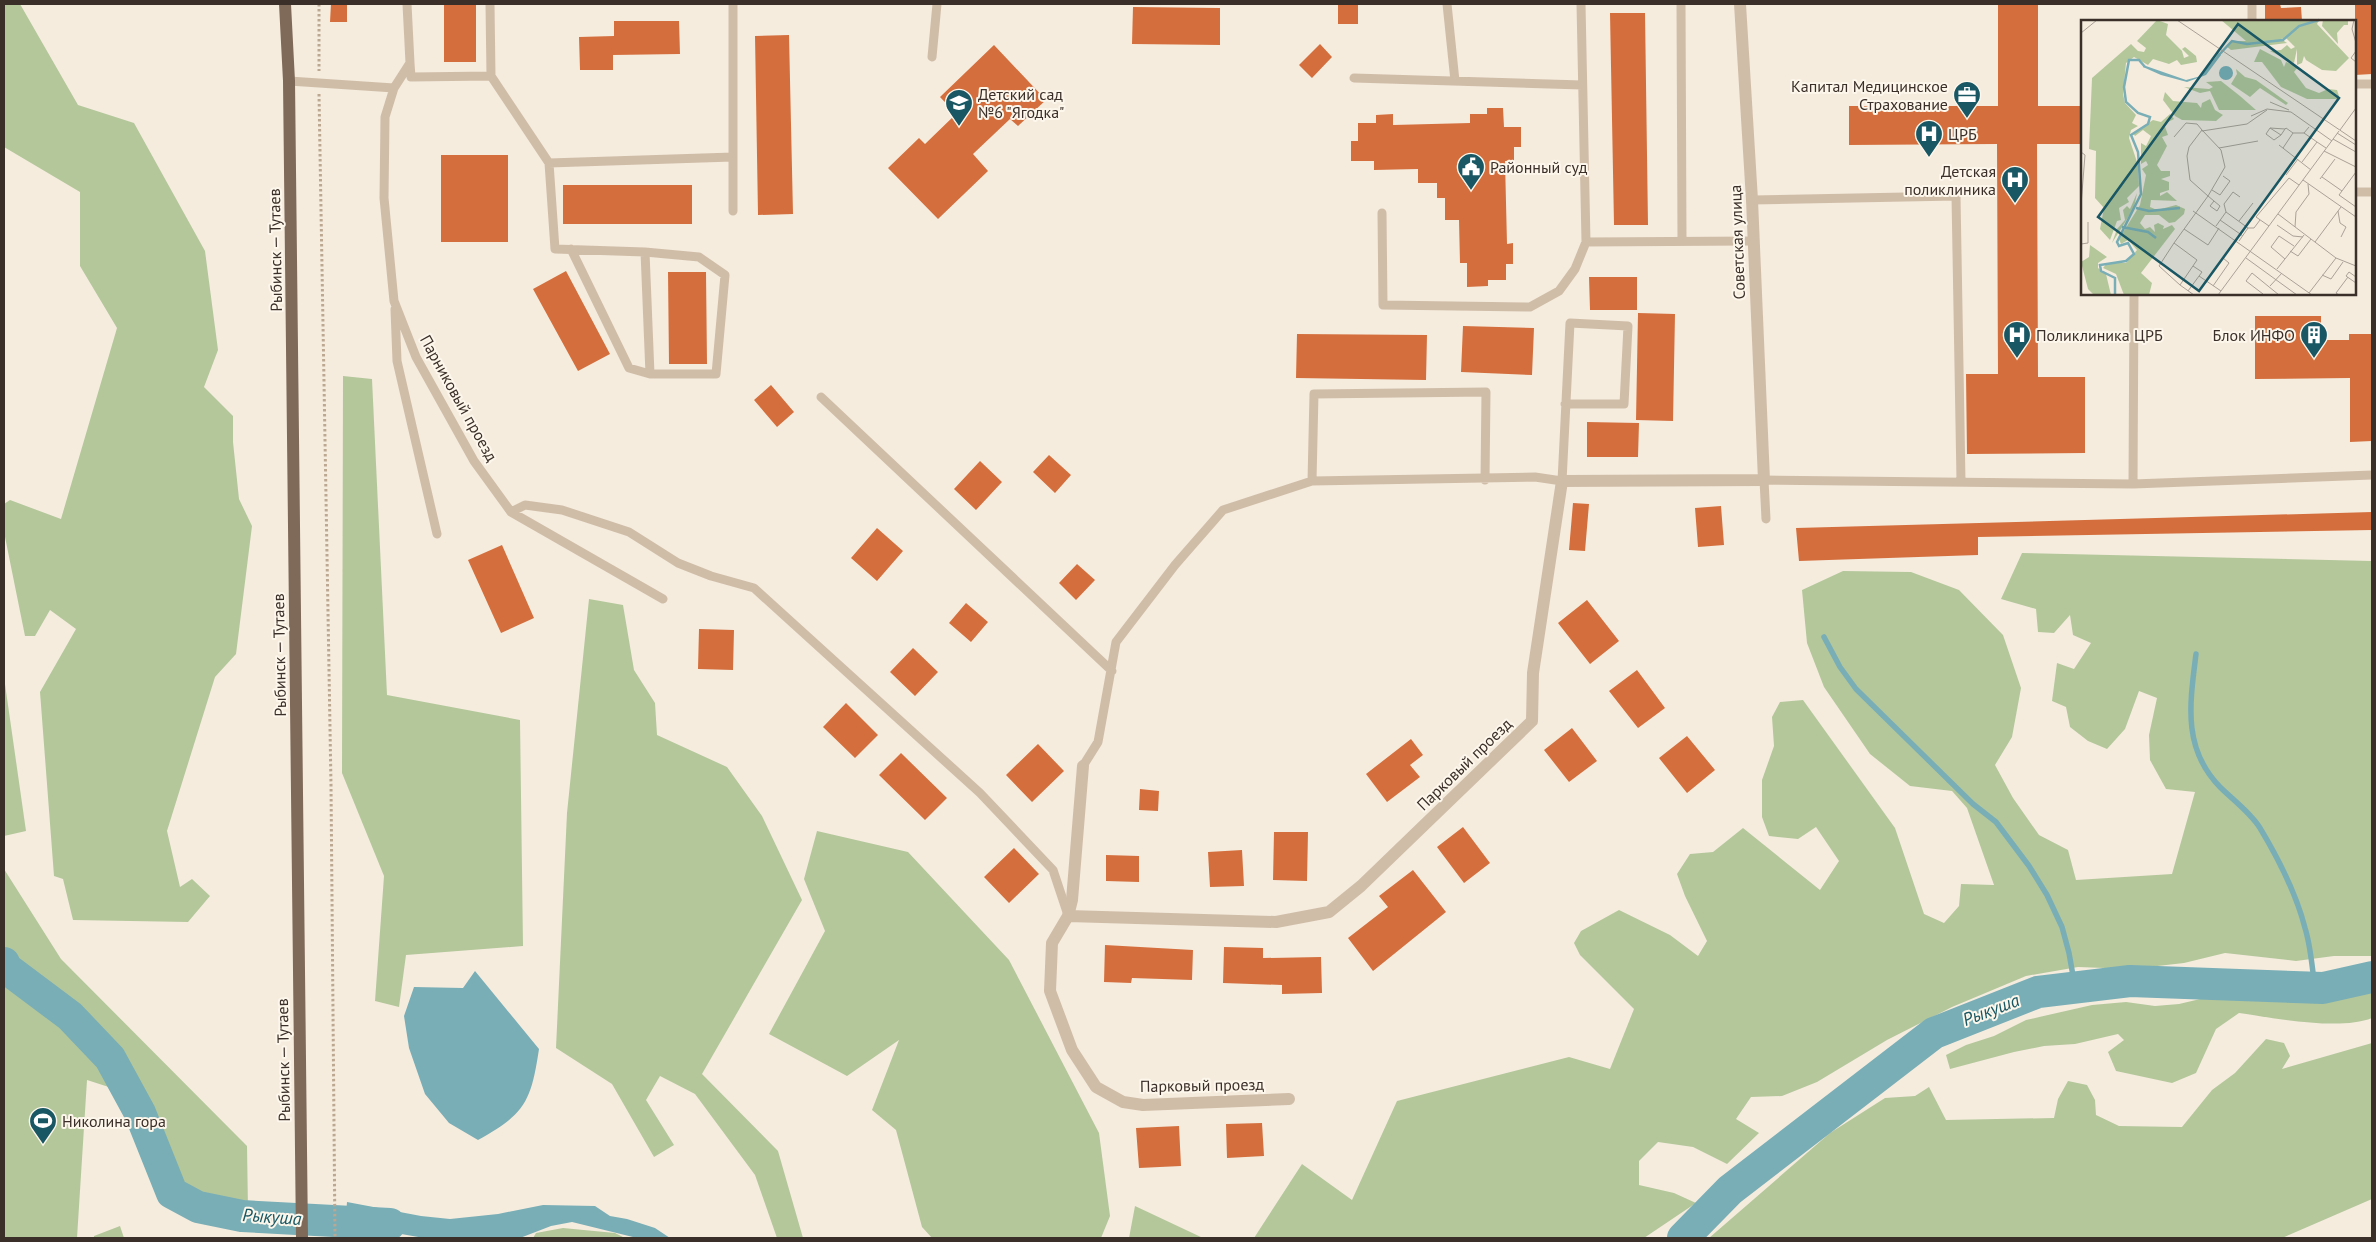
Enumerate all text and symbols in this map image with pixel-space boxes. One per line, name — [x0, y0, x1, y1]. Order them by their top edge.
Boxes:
inset map — [2081, 20, 2356, 295]
place label: Капитал Медицинское Страхование — [1791, 76, 1948, 114]
office icon: Капитал Медицинское Страхование — [1952, 80, 1982, 119]
place label: Детский сад №6 "Ягодка" — [978, 84, 1064, 122]
school or university icon: Детский сад №6 "Ягодка" — [944, 88, 974, 127]
hospital icon: ЦРБ — [1914, 119, 1944, 158]
place label: ЦРБ — [1948, 124, 1977, 144]
public building icon: Районный суд — [1456, 152, 1486, 191]
place label: Районный суд — [1490, 157, 1588, 177]
place label: Детская поликлиника — [1904, 161, 1996, 199]
hospital icon: Детская поликлиника — [2000, 165, 2030, 204]
street label: Советская улица — [1725, 184, 1749, 300]
street label: Рыбинск — Тутаев — [264, 188, 286, 312]
hospital icon: Поликлиника ЦРБ — [2002, 320, 2032, 359]
building icon: Блок ИНФО — [2299, 320, 2329, 359]
place label: Поликлиника ЦРБ — [2036, 325, 2163, 345]
place label: Блок ИНФО — [2213, 325, 2295, 345]
street label: Парниковый проезд — [416, 331, 502, 465]
street label: Рыбинск — Тутаев — [268, 593, 290, 717]
street label: Парковый проезд — [1412, 713, 1516, 814]
water label: Рыкуша — [1959, 988, 2023, 1031]
street label: Рыбинск — Тутаев — [272, 998, 294, 1122]
street label: Парковый проезд — [1140, 1074, 1265, 1096]
sports icon: Николина гора — [28, 1106, 58, 1145]
place label: Николина гора — [62, 1111, 166, 1131]
water label: Рыкуша — [242, 1203, 303, 1230]

